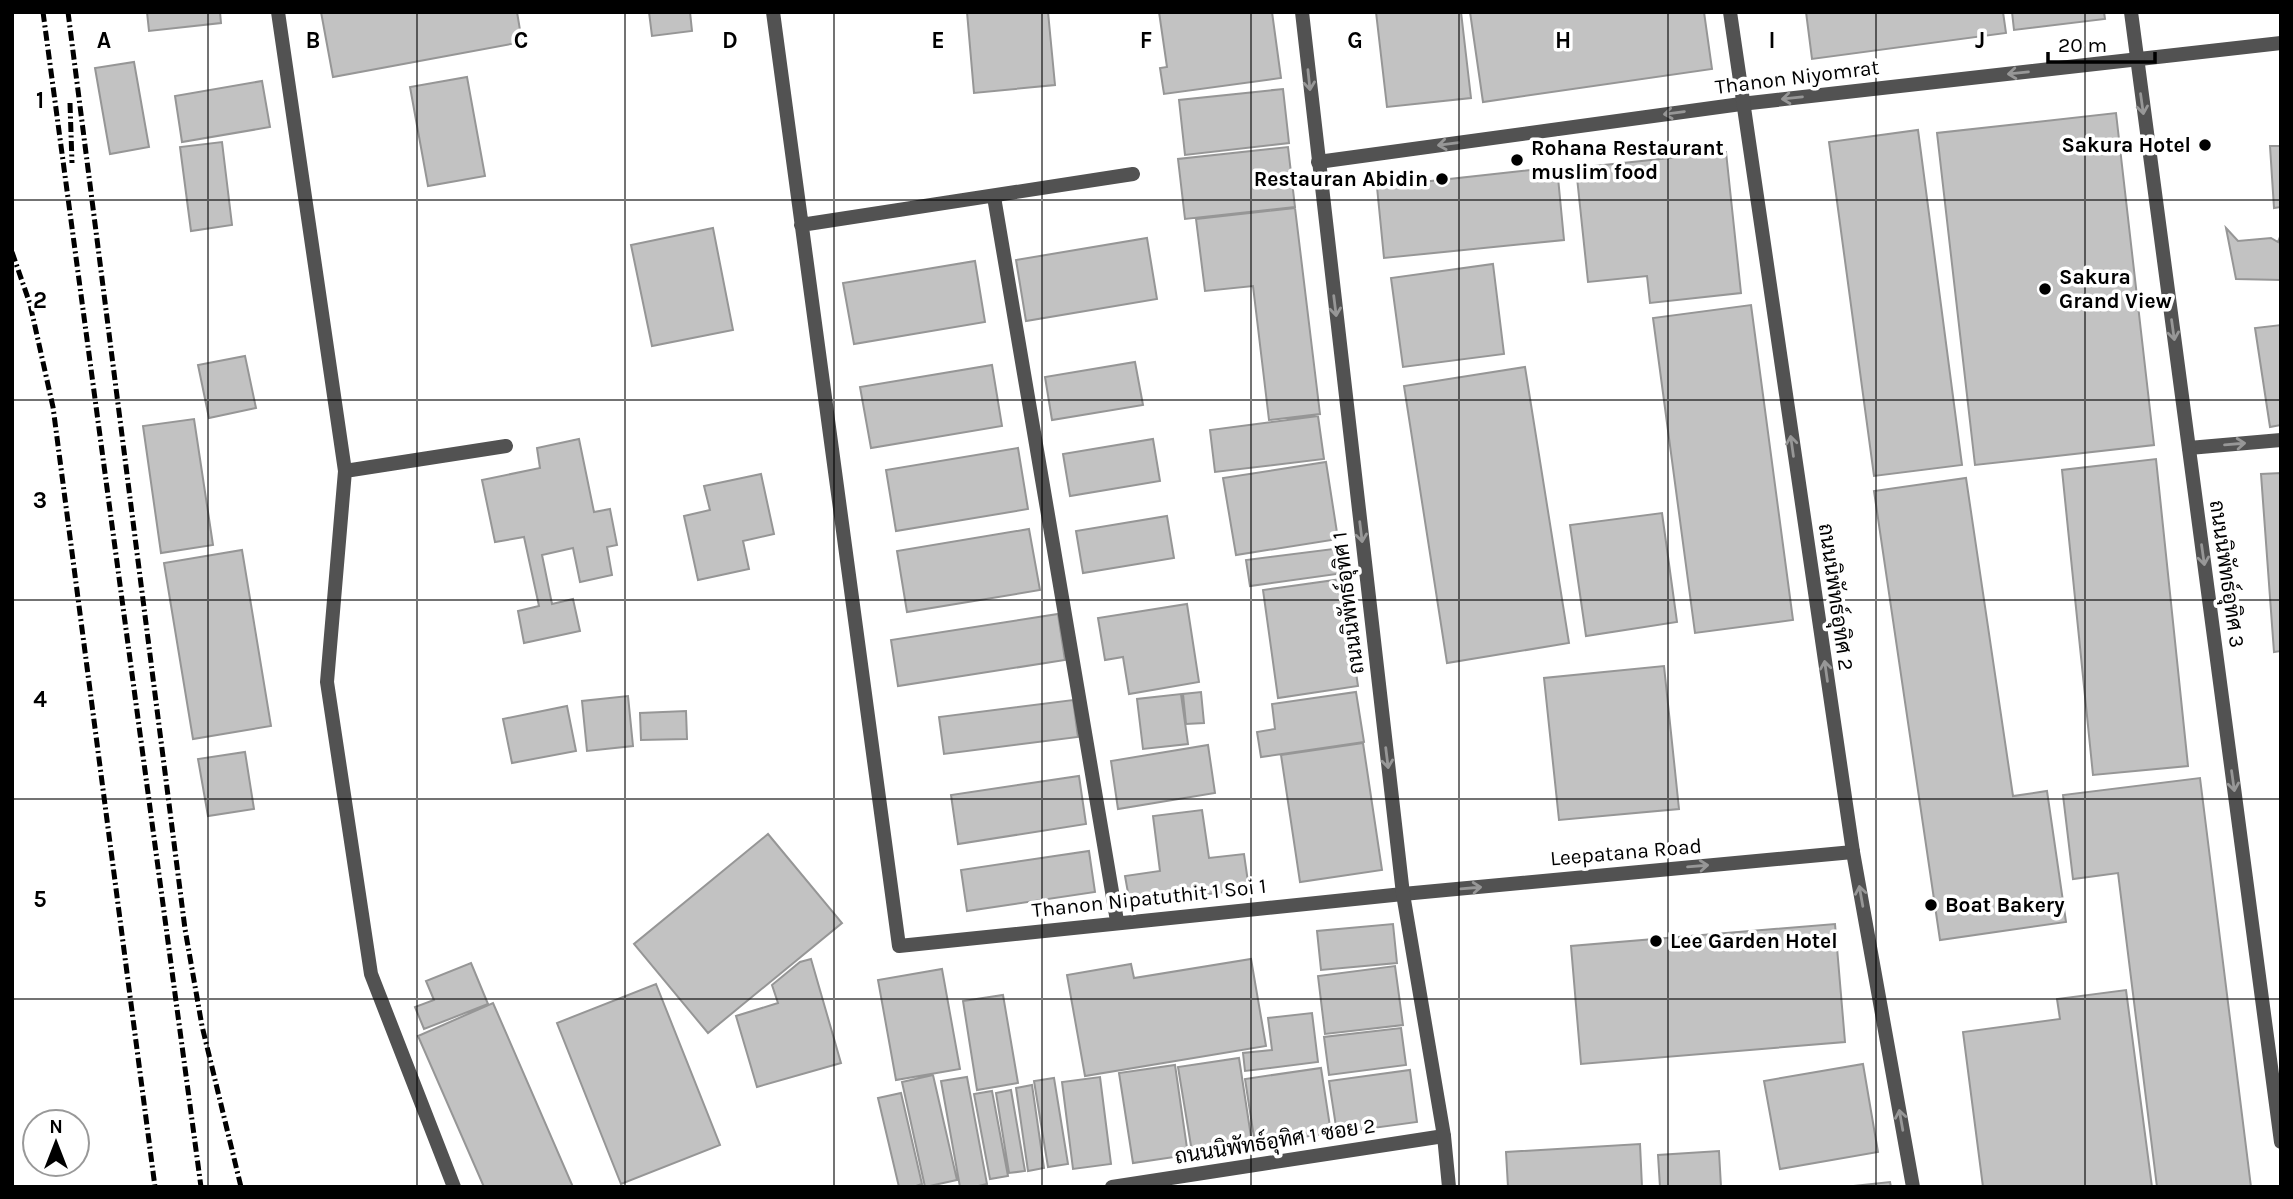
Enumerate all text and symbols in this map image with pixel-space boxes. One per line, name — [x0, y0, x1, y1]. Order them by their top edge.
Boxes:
scale bar — [2048, 21, 2155, 65]
text: A — [97, 27, 111, 54]
text: B — [306, 27, 320, 54]
text: C — [514, 27, 528, 54]
text: D — [722, 27, 738, 54]
text: E — [931, 27, 945, 54]
text: F — [1140, 27, 1152, 54]
text: G — [1347, 27, 1363, 54]
text: H — [1555, 27, 1571, 54]
text: I — [1768, 27, 1776, 54]
text: J — [1975, 27, 1985, 54]
text: 20 m — [2058, 33, 2107, 57]
street label: Thanon Niyomrat — [1714, 55, 1881, 99]
one-way arrow — [2007, 67, 2030, 80]
one-way arrow — [1303, 68, 1316, 91]
text: 1 — [36, 87, 44, 114]
one-way arrow — [1781, 92, 1804, 105]
one-way arrow — [2135, 93, 2148, 115]
one-way arrow — [1663, 107, 1686, 120]
place label: Sakura Hotel — [2061, 133, 2191, 157]
place label: Rohana Restaurant muslim food — [1531, 136, 1724, 184]
marker: Sakura Hotel — [2197, 137, 2213, 153]
one-way arrow — [1438, 138, 1460, 151]
marker: Rohana Restaurant muslim food — [1509, 152, 1525, 168]
place label: Restauran Abidin — [1254, 167, 1428, 191]
marker: Restauran Abidin — [1434, 171, 1450, 187]
place label: Sakura Grand View — [2059, 265, 2172, 313]
marker: Sakura Grand View — [2037, 281, 2053, 297]
text: 2 — [33, 287, 47, 314]
one-way arrow — [1329, 294, 1342, 317]
one-way arrow — [2166, 318, 2179, 341]
one-way arrow — [1785, 435, 1798, 458]
one-way arrow — [2223, 437, 2245, 450]
text: 3 — [33, 487, 47, 514]
street label: ถนนนิพัทธ์อุทิศ 3 — [2203, 498, 2251, 650]
one-way arrow — [1355, 520, 1368, 543]
street label: ถนนนิพัทธ์อุทิศ 2 — [1812, 521, 1860, 673]
street label: ถนนนิพัทธ์อุทิศ 1 — [1325, 530, 1371, 676]
one-way arrow — [2197, 543, 2210, 566]
one-way arrow — [1819, 660, 1832, 683]
text: 4 — [33, 686, 47, 713]
one-way arrow — [1381, 746, 1394, 769]
one-way arrow — [2227, 769, 2240, 792]
street label: Leepatana Road — [1549, 833, 1703, 871]
one-way arrow — [1686, 860, 1708, 873]
street label: Thanon Nipatuthit 1 Soi 1 — [1031, 874, 1267, 922]
one-way arrow — [1459, 881, 1482, 894]
one-way arrow — [1853, 885, 1867, 908]
text: 5 — [33, 886, 47, 913]
place label: Boat Bakery — [1945, 893, 2065, 917]
marker: Boat Bakery — [1923, 897, 1939, 913]
place label: Lee Garden Hotel — [1670, 929, 1838, 953]
marker: Lee Garden Hotel — [1648, 933, 1664, 949]
north arrow — [21, 1108, 91, 1178]
one-way arrow — [1894, 1109, 1907, 1132]
street label: ถนนนิพัทธ์อุทิศ 1 ซอย 2 — [1173, 1111, 1377, 1171]
text: N — [49, 1116, 63, 1138]

